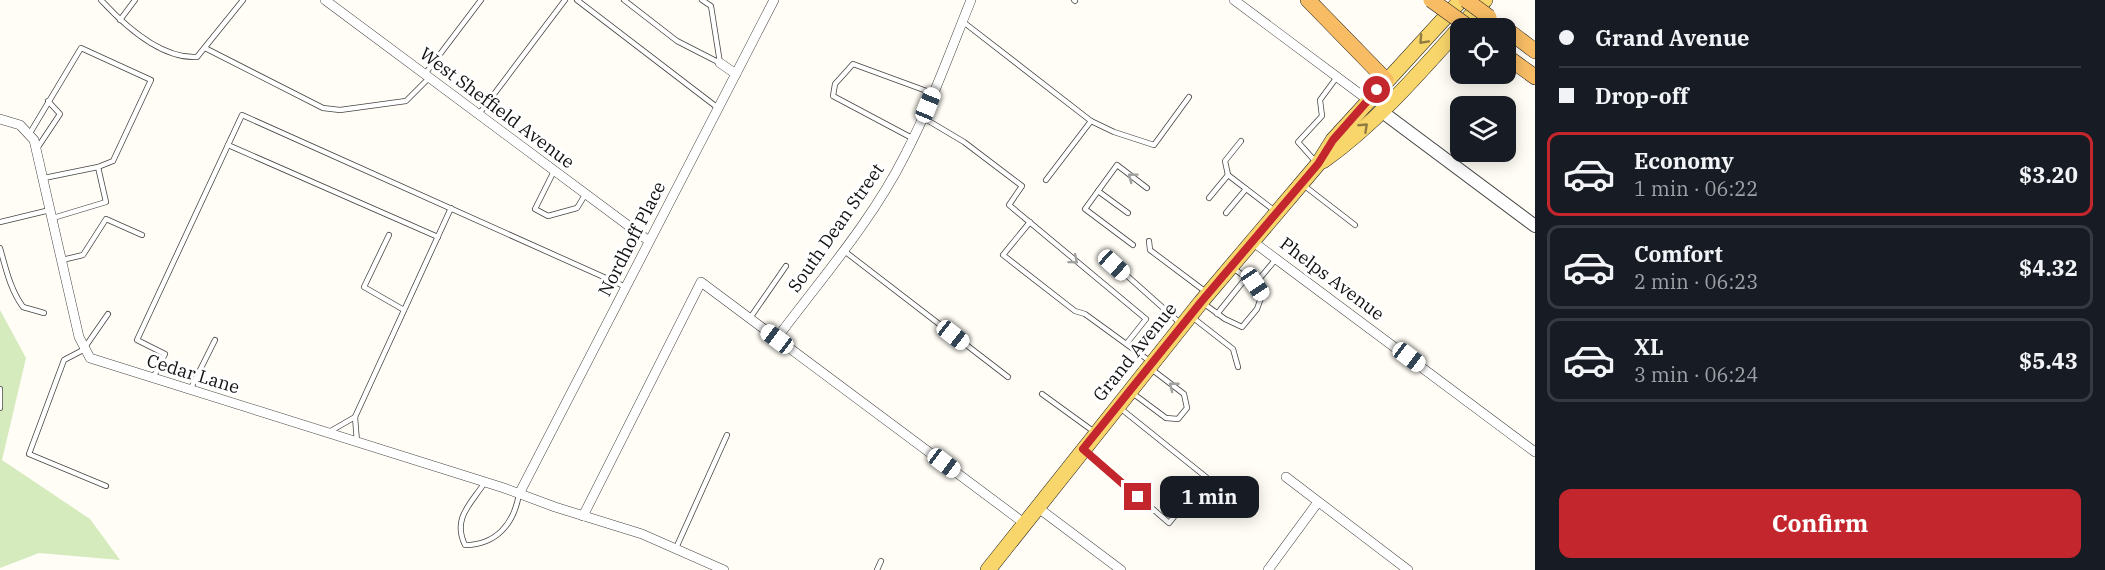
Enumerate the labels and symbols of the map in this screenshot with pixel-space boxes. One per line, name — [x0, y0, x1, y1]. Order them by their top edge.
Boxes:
one-way arrow — [1420, 33, 1431, 44]
street label: West Sheffield Avenue — [415, 42, 579, 173]
route start — [1363, 76, 1390, 103]
car — [913, 85, 943, 125]
one-way arrow — [1357, 123, 1367, 134]
street label: South Dean Street — [783, 159, 889, 297]
one-way arrow — [1128, 173, 1139, 184]
street label: Nordhoff Place — [593, 177, 670, 300]
street label: Phelps Avenue — [1276, 232, 1389, 325]
car — [1095, 246, 1133, 284]
one-way arrow — [1068, 252, 1079, 263]
car — [1237, 264, 1273, 304]
street label: Grand Avenue — [1088, 298, 1182, 406]
car — [933, 317, 973, 353]
car — [757, 321, 797, 357]
car — [1389, 339, 1429, 375]
street label: Cedar Lane — [144, 349, 242, 399]
one-way arrow — [1169, 382, 1180, 393]
car — [924, 445, 964, 481]
callout: 1 min — [1159, 476, 1258, 518]
route end — [1124, 483, 1151, 510]

